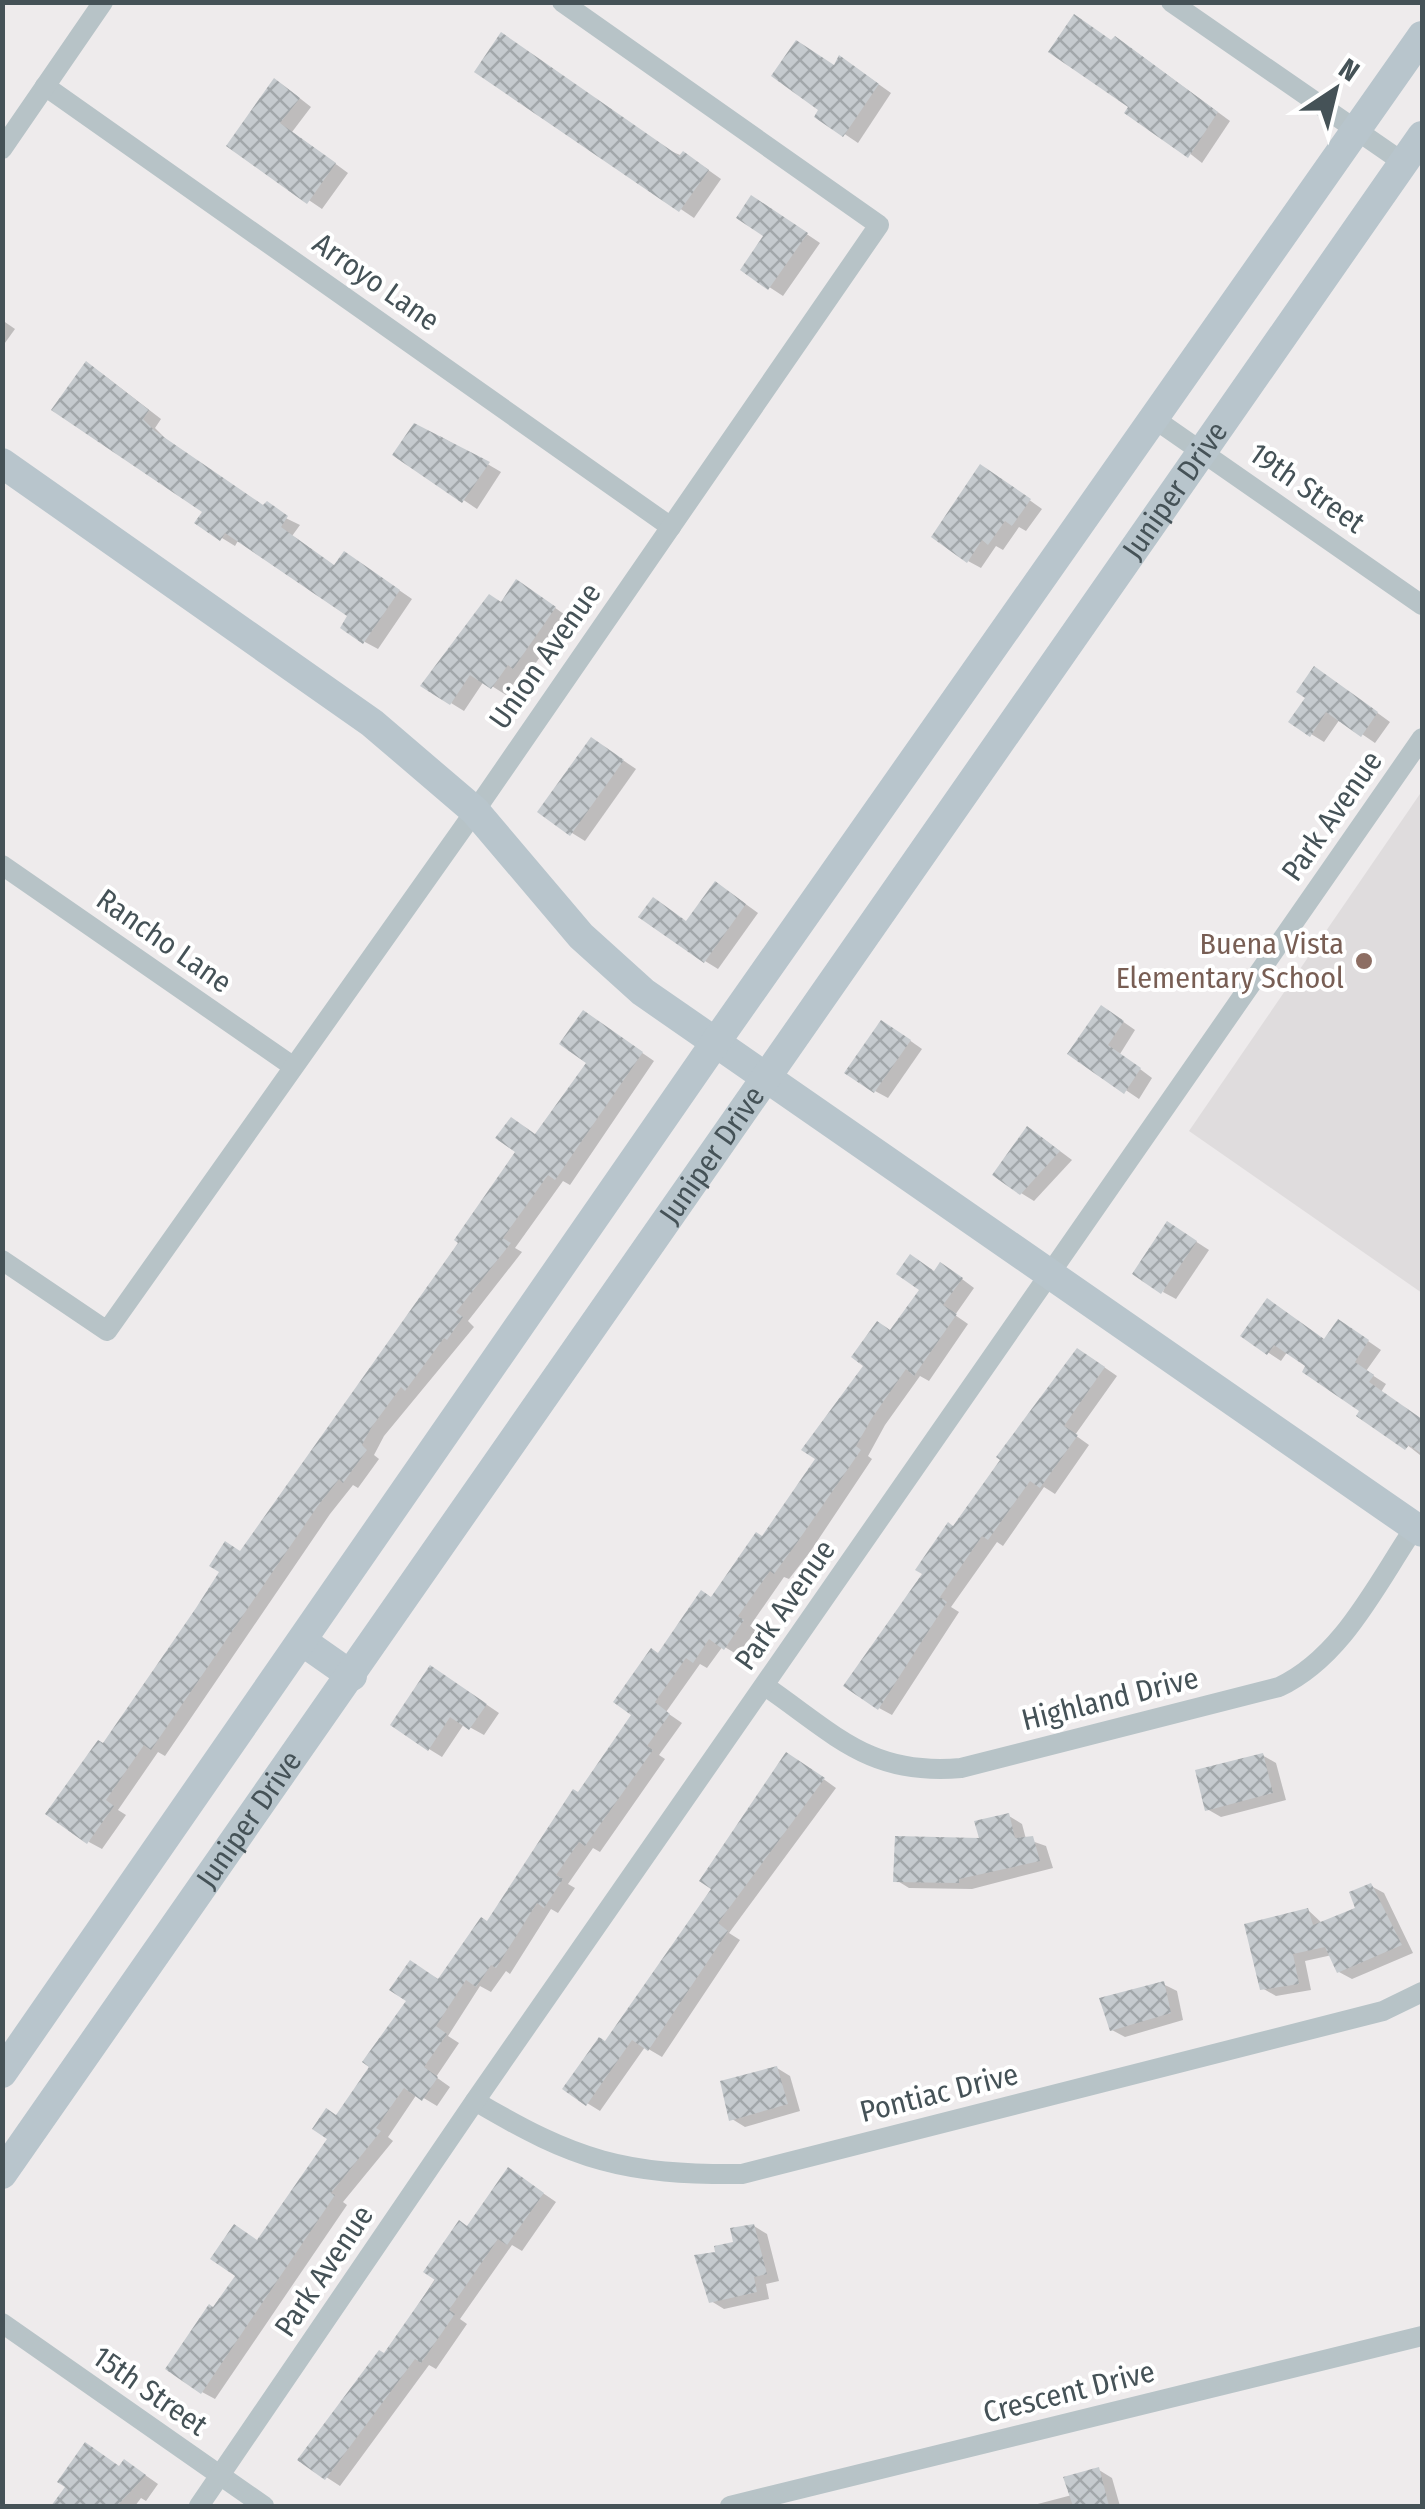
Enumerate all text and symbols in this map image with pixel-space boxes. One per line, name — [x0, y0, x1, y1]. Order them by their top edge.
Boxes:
north arrow — [1285, 40, 1385, 140]
text: N — [1333, 52, 1365, 88]
street label: Arroyo Lane — [306, 225, 446, 339]
street label: Juniper Drive — [1115, 415, 1235, 566]
street label: 19th Street — [1242, 435, 1372, 541]
street label: Union Avenue — [482, 576, 608, 736]
street label: Park Avenue — [1274, 744, 1390, 888]
street label: Rancho Lane — [90, 881, 238, 1001]
place label: Buena Vista Elementary School — [1116, 926, 1344, 996]
marker: Buena Vista Elementary School — [1353, 950, 1375, 972]
street label: Juniper Drive — [652, 1079, 772, 1231]
street label: Park Avenue — [727, 1533, 843, 1677]
street label: Highland Drive — [1018, 1660, 1202, 1738]
street label: Juniper Drive — [189, 1744, 309, 1895]
street label: Pontiac Drive — [856, 2056, 1022, 2130]
street label: Park Avenue — [267, 2199, 381, 2343]
street label: 15th Street — [86, 2338, 214, 2444]
street label: Crescent Drive — [980, 2353, 1158, 2431]

